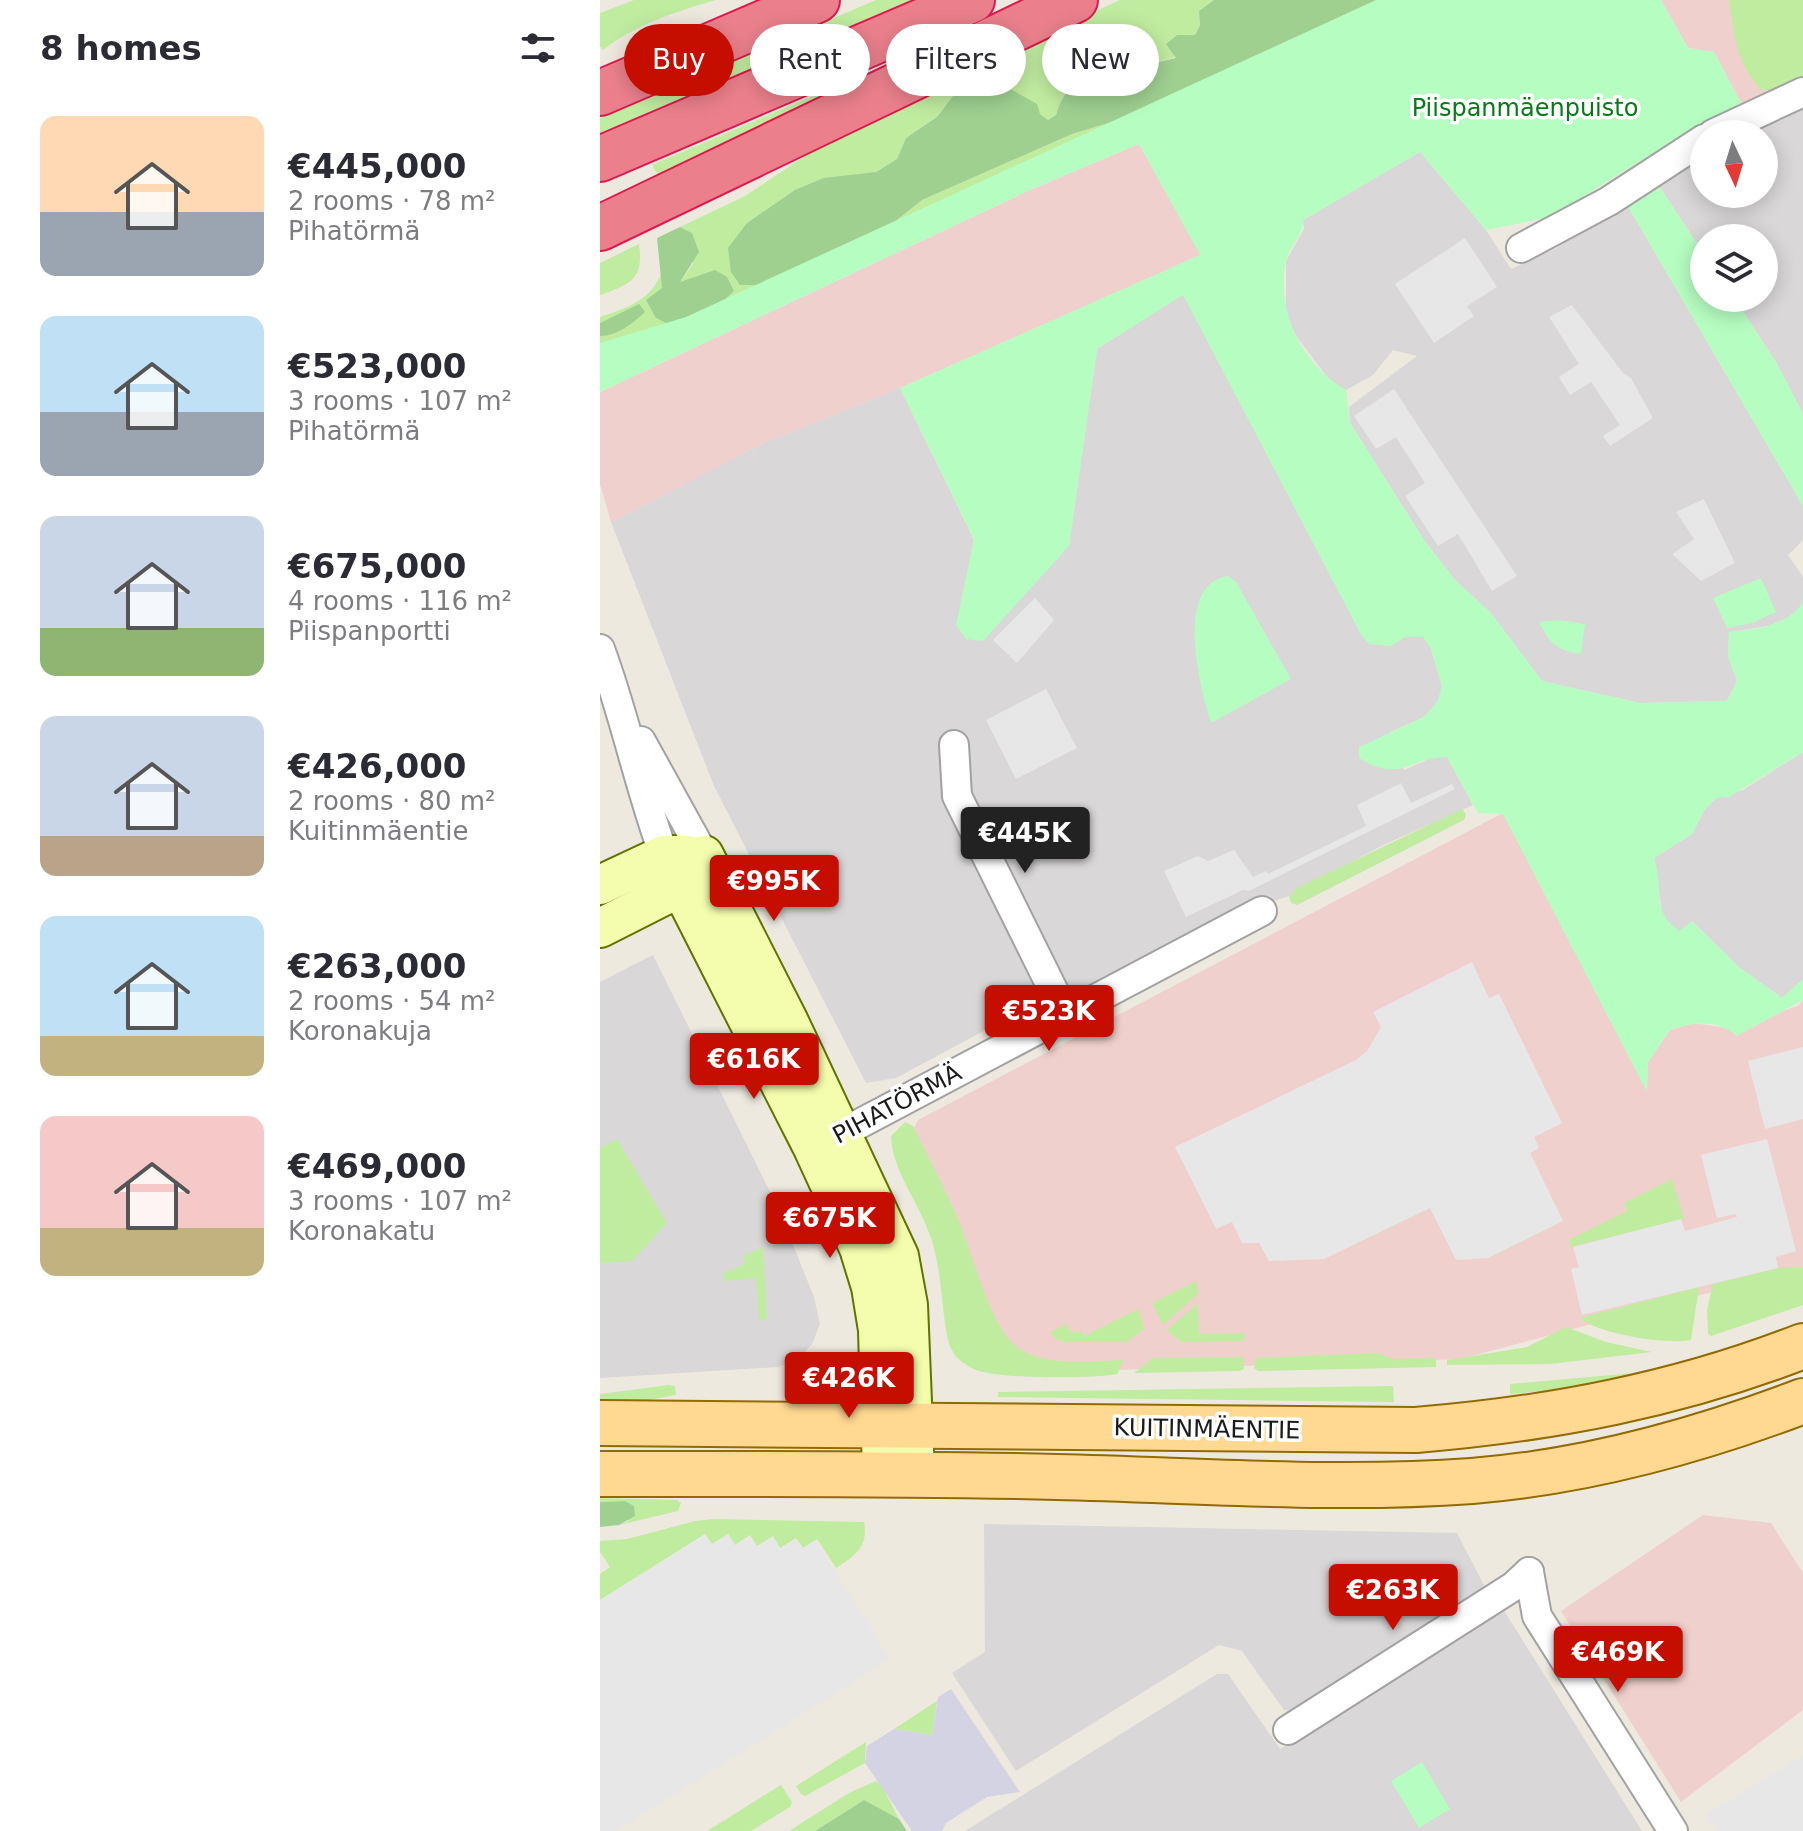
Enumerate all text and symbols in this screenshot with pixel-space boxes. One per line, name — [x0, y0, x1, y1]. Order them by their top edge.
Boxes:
chip: Buy — [624, 24, 734, 96]
chip: Rent — [750, 24, 870, 96]
chip: Filters — [886, 24, 1026, 96]
chip: New — [1042, 24, 1159, 96]
icon: filters — [516, 26, 560, 70]
text: 8 homes — [40, 28, 202, 68]
park label: Piispanmäenpuisto — [1412, 94, 1638, 122]
north arrow — [1690, 120, 1778, 208]
map controls — [1690, 120, 1778, 312]
text: €445,000 — [288, 146, 467, 186]
icon: home — [104, 148, 200, 244]
text: 2 rooms · 78 m² — [288, 186, 496, 216]
text: Pihatörmä — [288, 216, 420, 246]
button: layers — [1690, 224, 1778, 312]
text: €523,000 — [288, 346, 467, 386]
icon: home — [104, 348, 200, 444]
text: 3 rooms · 107 m² — [288, 386, 512, 416]
text: Pihatörmä — [288, 416, 420, 446]
text: €675,000 — [288, 546, 467, 586]
icon: home — [104, 548, 200, 644]
text: 4 rooms · 116 m² — [288, 586, 512, 616]
text: Piispanportti — [288, 616, 451, 646]
text: €426,000 — [288, 746, 467, 786]
icon: home — [104, 748, 200, 844]
text: 2 rooms · 80 m² — [288, 786, 496, 816]
pin: €445K — [969, 807, 1081, 875]
text: Kuitinmäentie — [288, 816, 469, 846]
text: €445K — [979, 818, 1071, 848]
pin: €995K — [718, 855, 830, 923]
text: €995K — [728, 866, 820, 896]
text: €263,000 — [288, 946, 467, 986]
icon: home — [104, 948, 200, 1044]
pin: €523K — [993, 985, 1105, 1053]
text: 2 rooms · 54 m² — [288, 986, 496, 1016]
text: €523K — [1003, 996, 1095, 1026]
text: Koronakuja — [288, 1016, 432, 1046]
pin: €616K — [698, 1033, 810, 1101]
text: €616K — [708, 1044, 800, 1074]
street label: PIHATÖRMÄ — [827, 1057, 967, 1150]
text: €469,000 — [288, 1146, 467, 1186]
icon: home — [104, 1148, 200, 1244]
text: 3 rooms · 107 m² — [288, 1186, 512, 1216]
pin: €675K — [774, 1192, 886, 1260]
text: €675K — [784, 1203, 876, 1233]
text: Koronakatu — [288, 1216, 435, 1246]
pin: €426K — [793, 1352, 905, 1420]
text: €426K — [803, 1363, 895, 1393]
street label: KUITINMÄENTIE — [1113, 1412, 1301, 1445]
pin: €263K — [1337, 1564, 1449, 1632]
text: €263K — [1347, 1575, 1439, 1605]
pin: €469K — [1562, 1626, 1674, 1694]
text: €469K — [1572, 1637, 1664, 1667]

